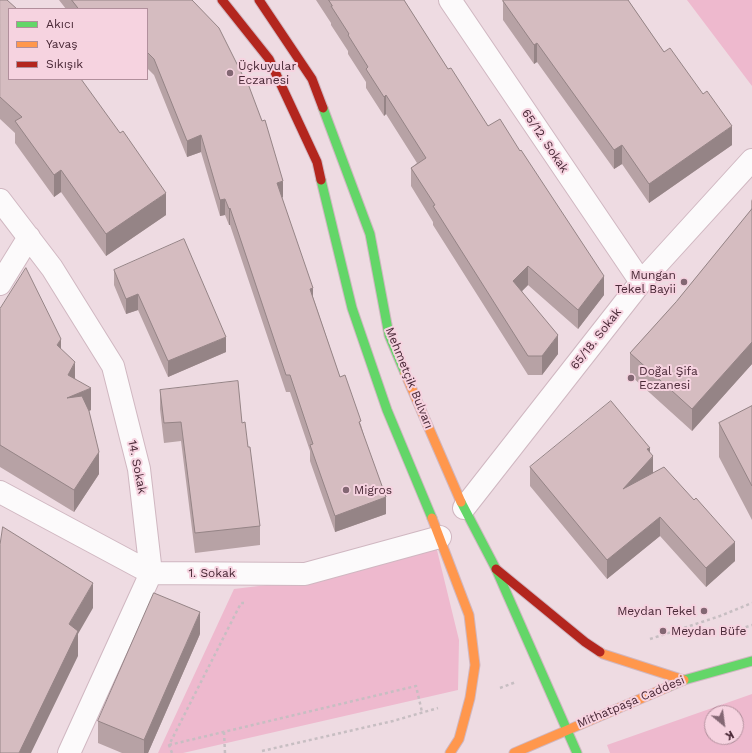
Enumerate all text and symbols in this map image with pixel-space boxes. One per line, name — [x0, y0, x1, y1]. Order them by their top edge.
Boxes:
legend — [8, 8, 148, 80]
text: Akıcı — [46, 17, 74, 31]
text: Yavaş — [46, 37, 78, 51]
text: Sıkışık — [46, 57, 83, 71]
place label: Üçkuyular Eczanesi — [238, 59, 296, 87]
marker: Üçkuyular Eczanesi — [225, 68, 235, 78]
street label: 65/12. Sokak — [518, 106, 572, 176]
place label: Mungan Tekel Bayii — [615, 268, 676, 296]
marker: Mungan Tekel Bayii — [679, 277, 689, 287]
street label: 65/18. Sokak — [568, 305, 624, 373]
street label: Mehmetçik Bulvarı — [382, 325, 436, 431]
place label: Doğal Şifa Eczanesi — [639, 364, 698, 392]
marker: Doğal Şifa Eczanesi — [626, 373, 636, 383]
street label: 14. Sokak — [125, 439, 149, 495]
place label: Migros — [354, 483, 392, 497]
marker: Migros — [341, 485, 351, 495]
street label: 1. Sokak — [188, 566, 236, 580]
place label: Meydan Tekel — [617, 604, 696, 618]
marker: Meydan Tekel — [699, 606, 709, 616]
place label: Meydan Büfe — [671, 624, 747, 638]
marker: Meydan Büfe — [658, 626, 668, 636]
street label: Mithatpaşa Caddesi — [575, 673, 687, 731]
north arrow — [704, 705, 744, 745]
text: K — [723, 728, 736, 743]

